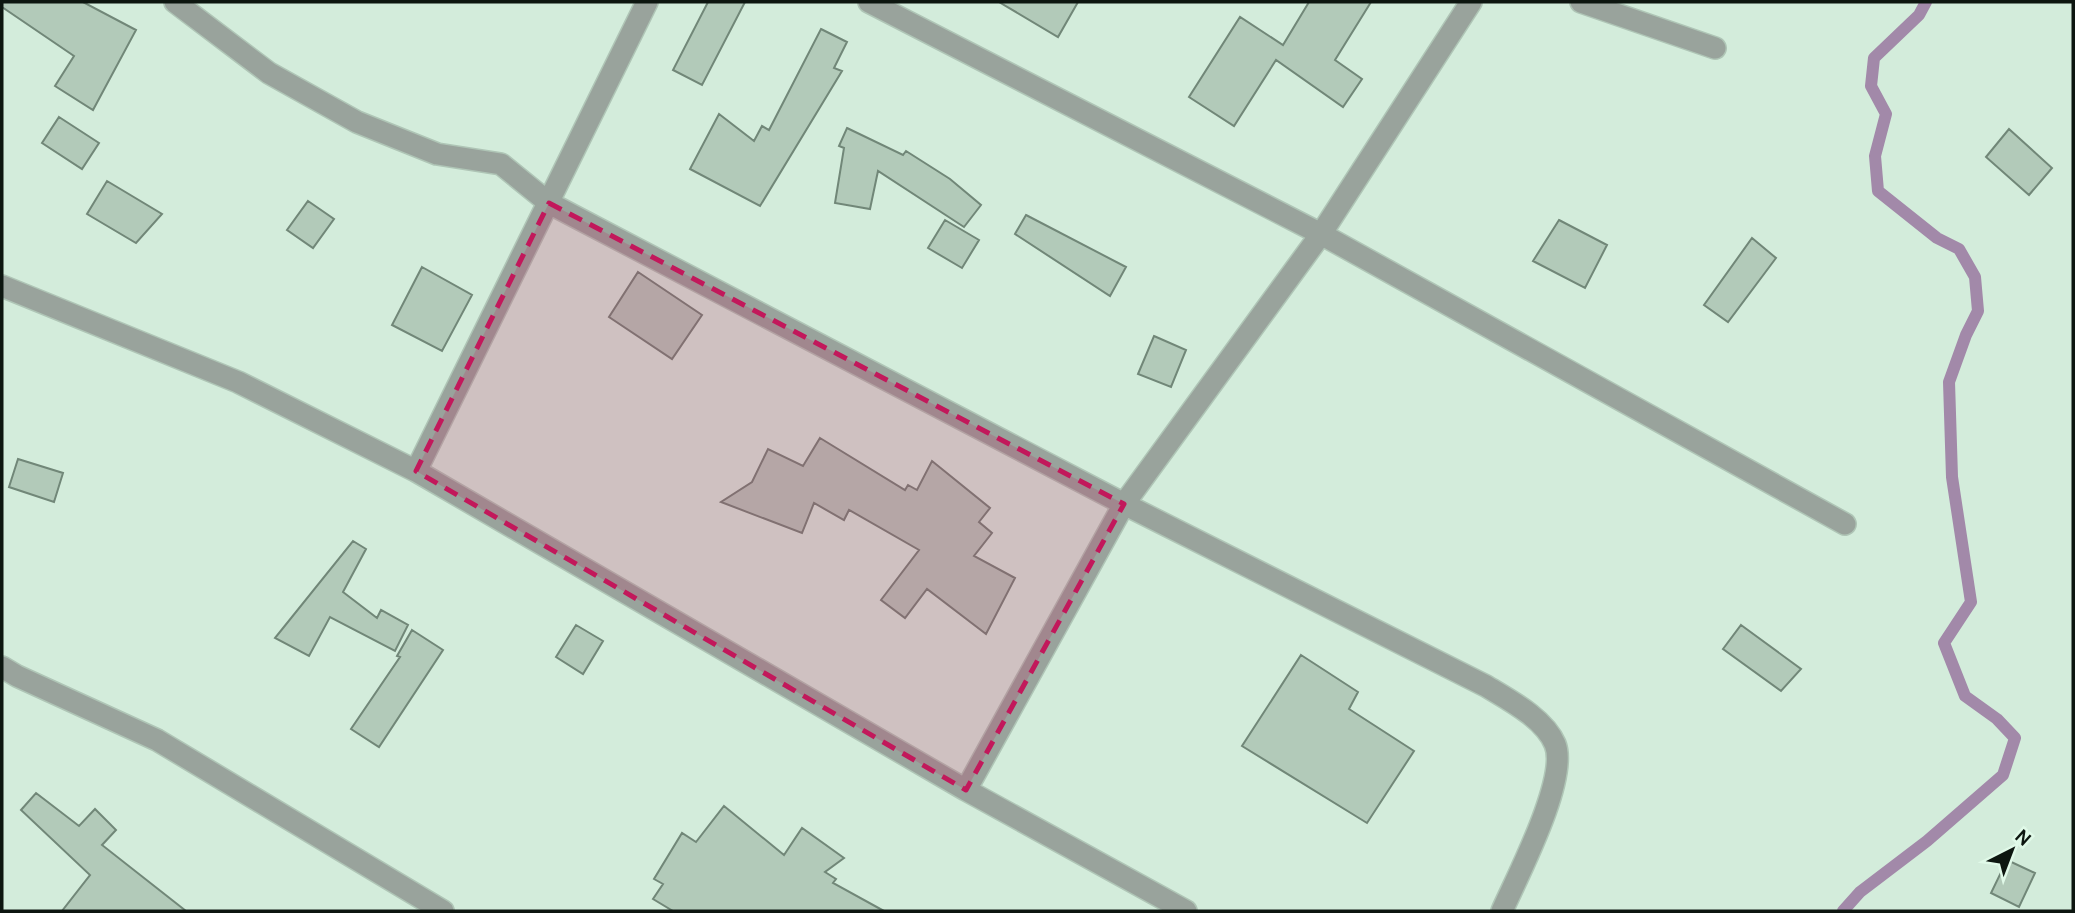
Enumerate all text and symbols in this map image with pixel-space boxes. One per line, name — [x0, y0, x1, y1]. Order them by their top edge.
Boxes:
north arrow — [1977, 815, 2047, 885]
text: N — [2010, 825, 2036, 851]

